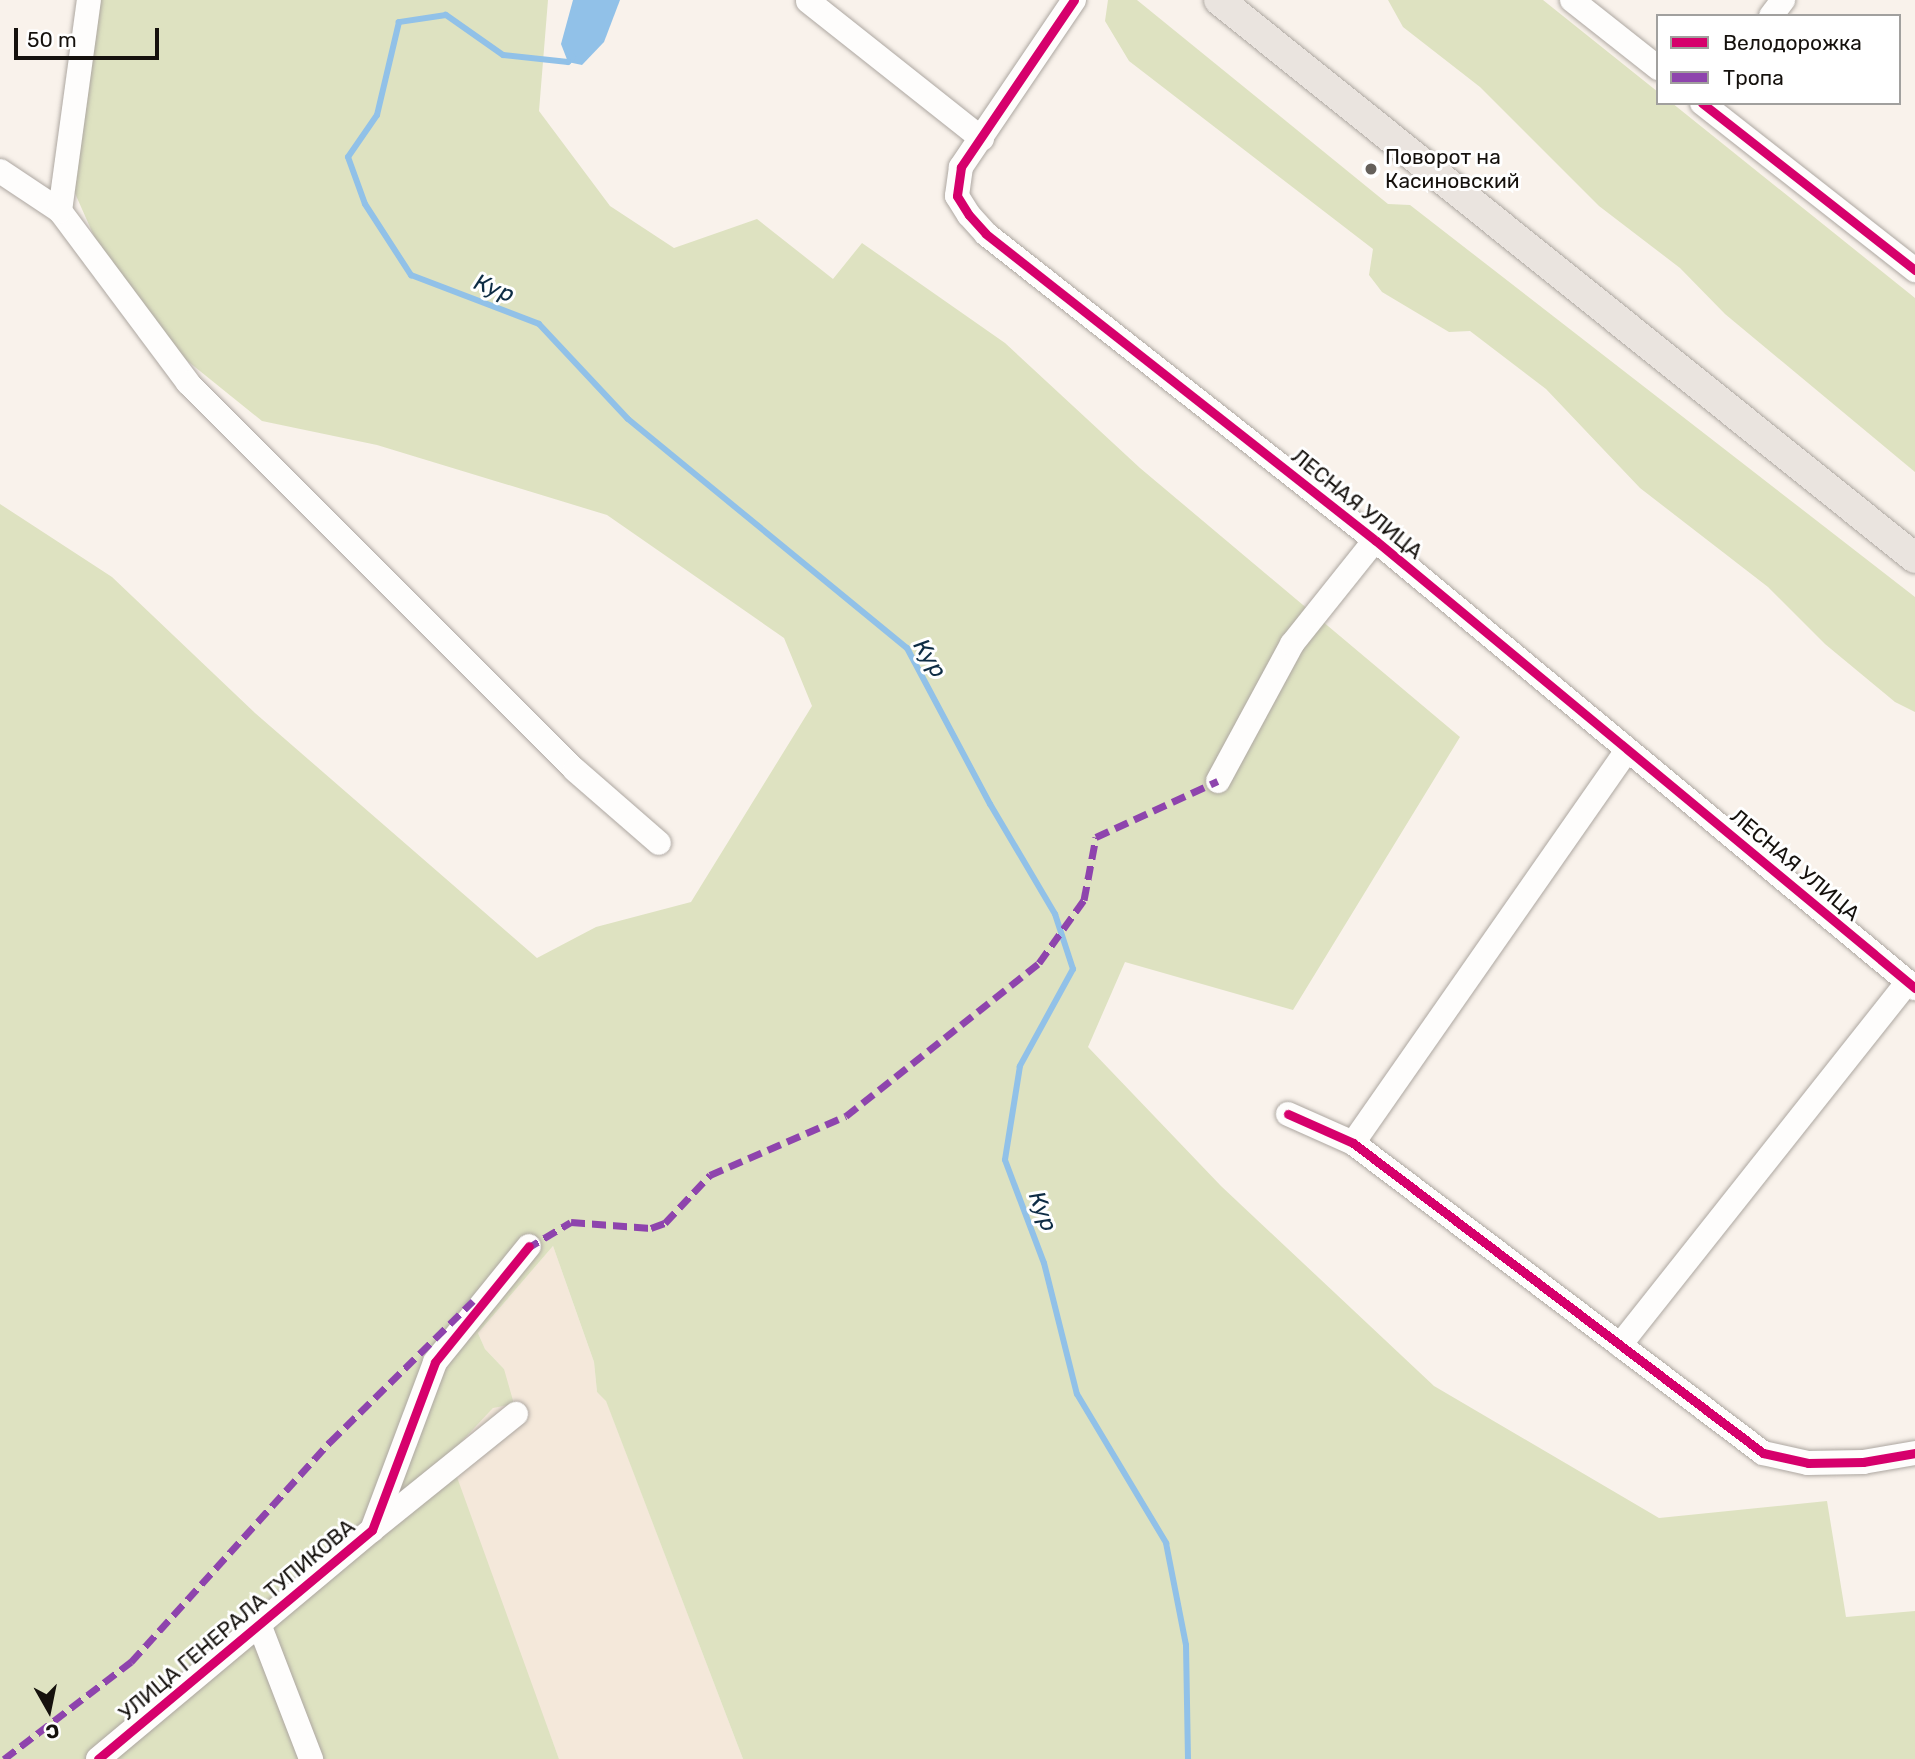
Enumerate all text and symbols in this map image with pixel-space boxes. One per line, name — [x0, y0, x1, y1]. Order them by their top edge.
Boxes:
scale bar — [18, 14, 163, 58]
legend — [1656, 14, 1901, 105]
text: 50 m — [27, 27, 77, 52]
text: Велодорожка — [1723, 30, 1862, 55]
text: Тропа — [1723, 65, 1784, 90]
place label: Поворот на Касиновский — [1385, 144, 1519, 194]
marker: Поворот на Касиновский — [1363, 161, 1379, 177]
water label: Кур — [470, 268, 518, 308]
street label: ЛЕСНАЯ УЛИЦА — [1286, 444, 1428, 564]
water label: Кур — [908, 634, 952, 682]
street label: ЛЕСНАЯ УЛИЦА — [1725, 804, 1865, 926]
water label: Кур — [1023, 1187, 1063, 1235]
street label: УЛИЦА ГЕНЕРАЛА ТУПИКОВА — [114, 1514, 360, 1726]
north arrow — [14, 1675, 84, 1745]
text: С — [44, 1719, 61, 1744]

